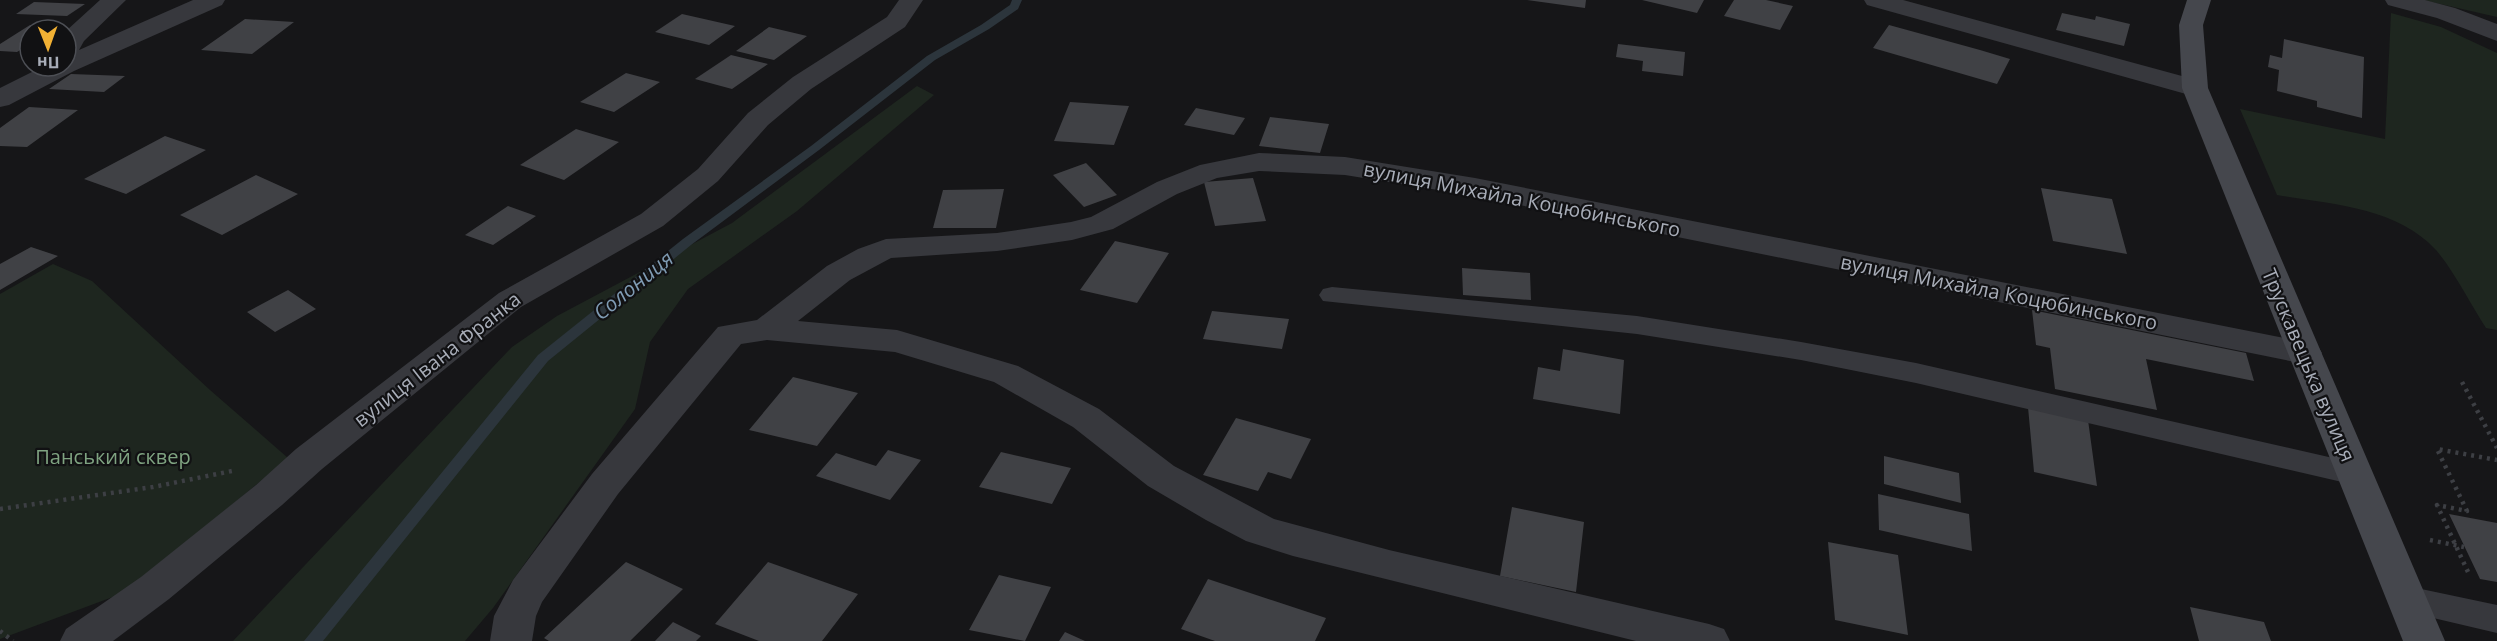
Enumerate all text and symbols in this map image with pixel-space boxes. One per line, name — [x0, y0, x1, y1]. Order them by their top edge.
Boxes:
north arrow — [18, 18, 78, 78]
text: Пн — [37, 52, 60, 74]
street label: вулиця Михайла Коцюбинського — [1361, 155, 1683, 243]
water label: Солониця — [587, 244, 679, 326]
street label: вулиця Михайла Коцюбинського — [1838, 248, 2160, 336]
street label: Трускавецька вулиця — [2256, 264, 2362, 466]
street label: вулиця Івана Франка — [348, 285, 526, 433]
park label: Панський сквер — [35, 443, 191, 470]

